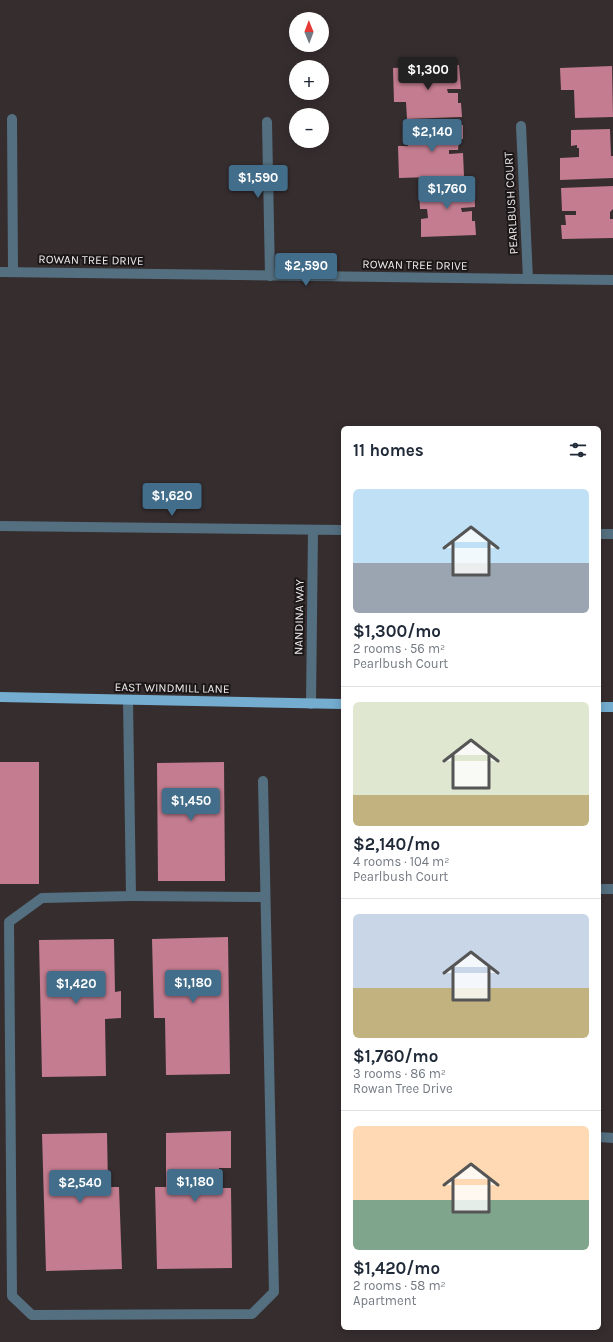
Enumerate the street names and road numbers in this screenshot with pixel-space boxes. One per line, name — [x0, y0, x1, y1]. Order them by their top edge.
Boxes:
street label: PEARLBUSH COURT — [501, 151, 521, 255]
street label: ROWAN TREE DRIVE — [38, 252, 144, 268]
street label: ROWAN TREE DRIVE — [362, 257, 468, 273]
street label: NANDINA WAY — [291, 578, 307, 655]
street label: EAST WINDMILL LANE — [114, 680, 230, 696]

